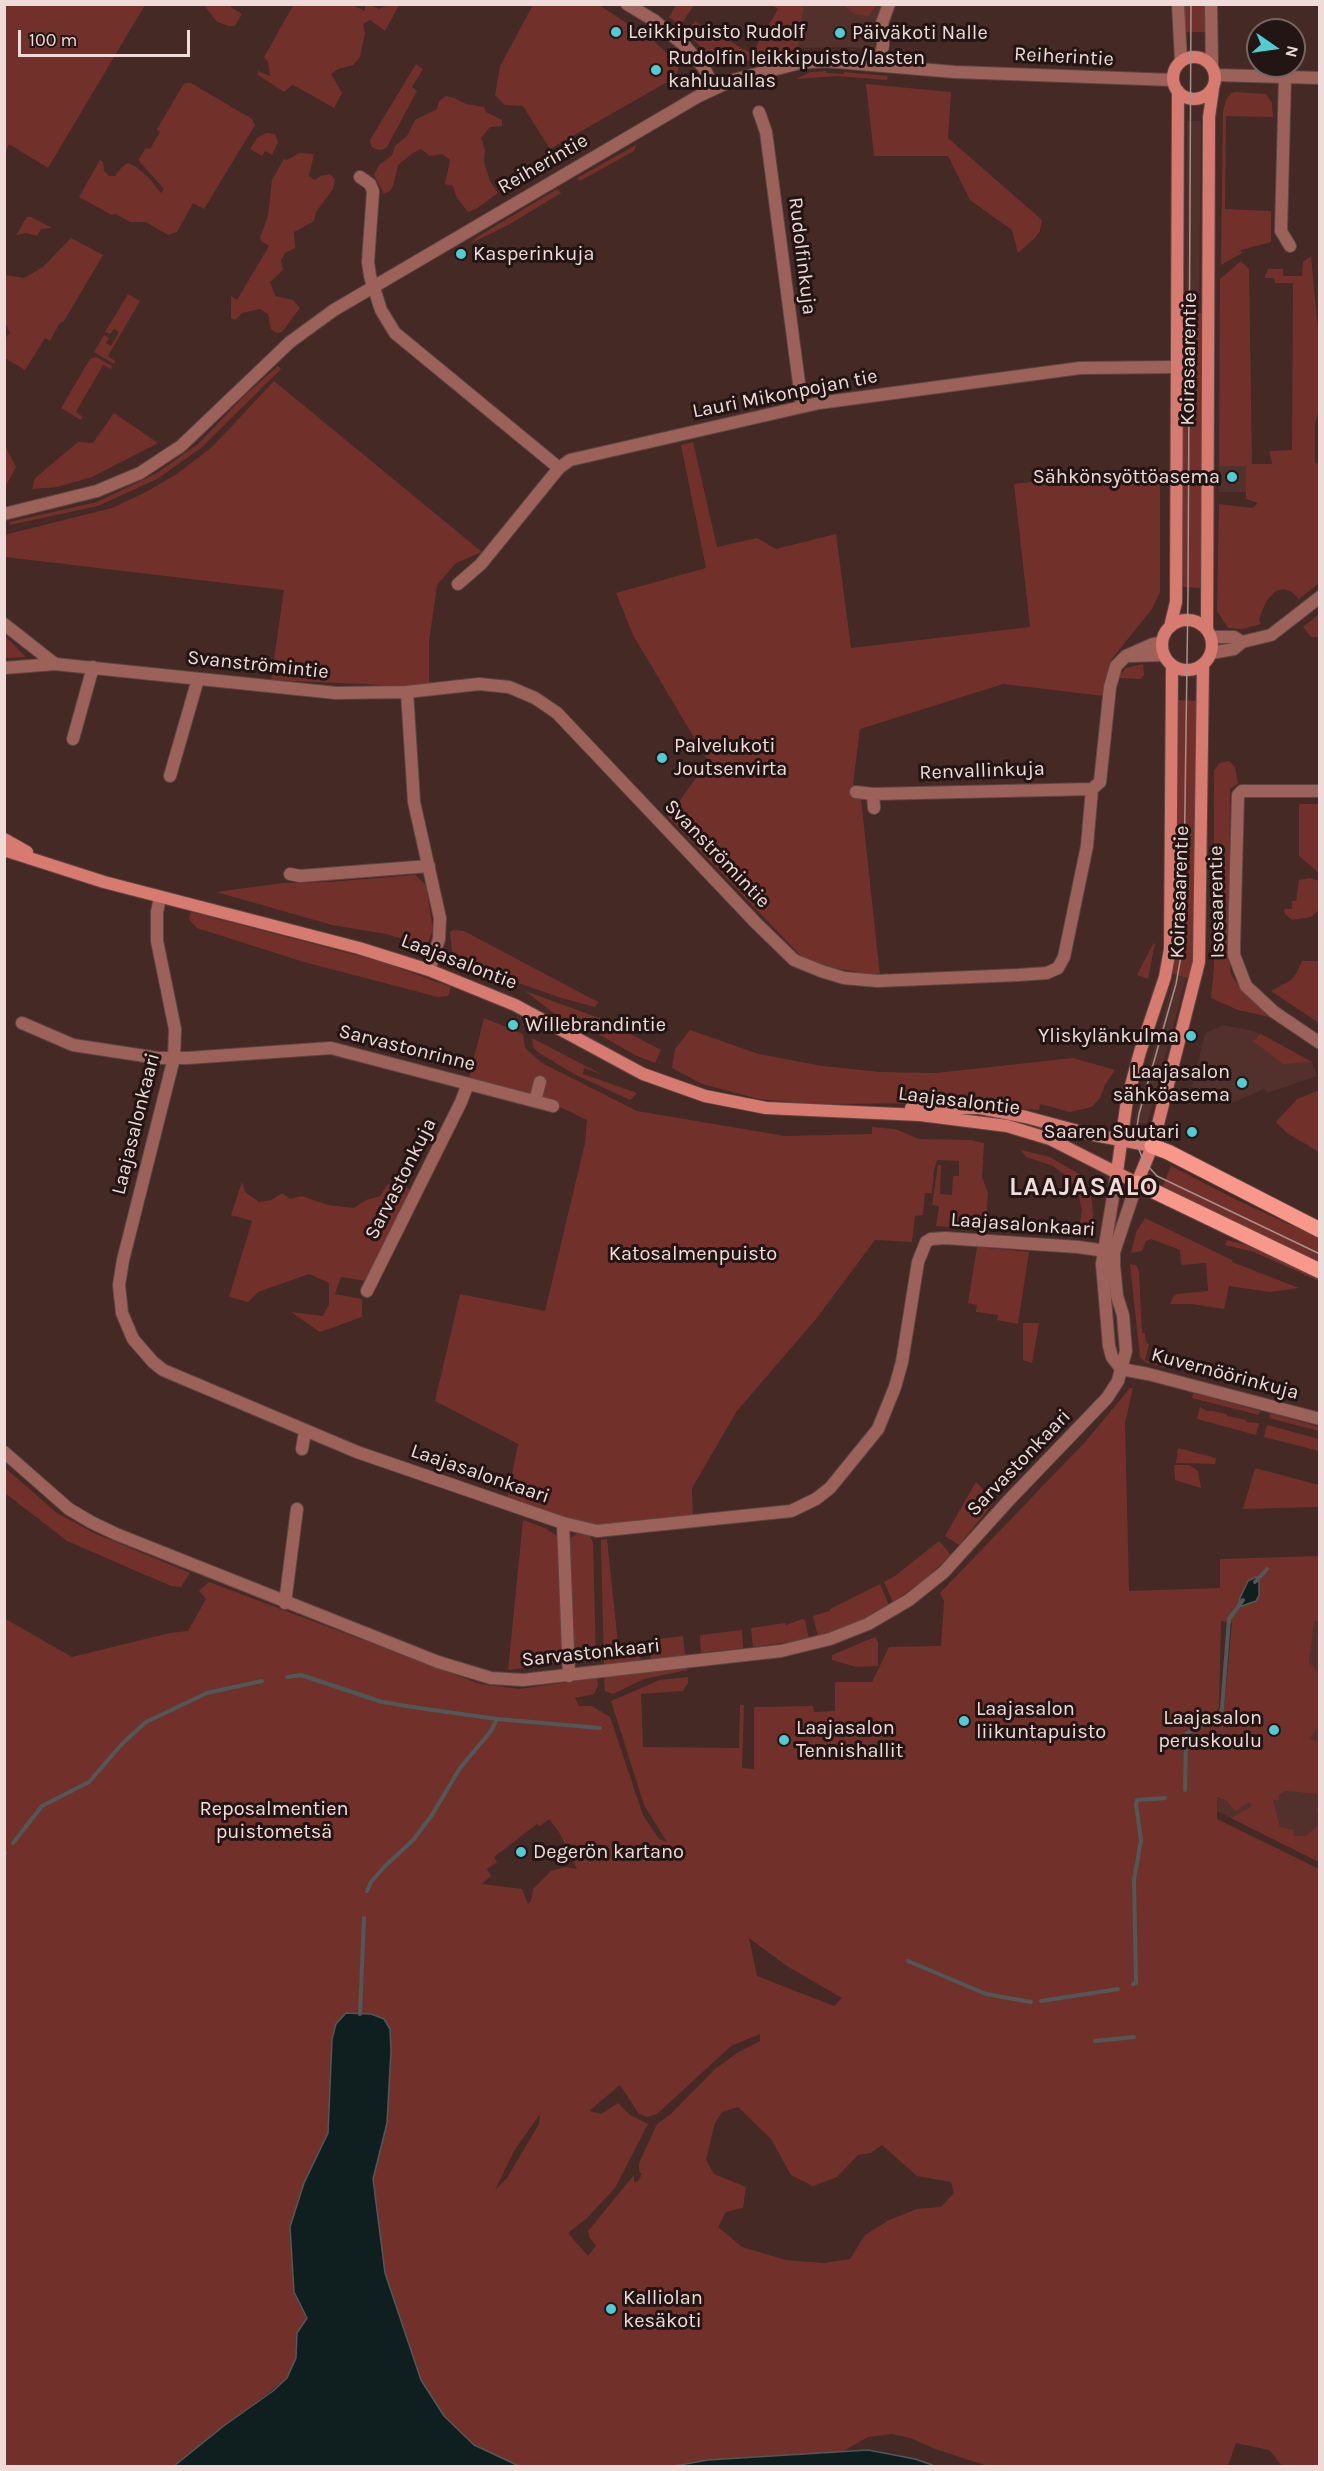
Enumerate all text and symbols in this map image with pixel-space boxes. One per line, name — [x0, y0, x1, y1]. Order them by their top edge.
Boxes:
scale bar — [21, 18, 194, 56]
north arrow — [1246, 18, 1306, 78]
place label: Leikkipuisto Rudolf — [628, 20, 805, 44]
place label: Päiväkoti Nalle — [852, 21, 988, 45]
marker: Leikkipuisto Rudolf — [609, 25, 623, 39]
marker: Päiväkoti Nalle — [833, 26, 847, 40]
text: 100 m — [29, 29, 77, 51]
street label: Reiherintie — [1014, 42, 1114, 72]
text: N — [1282, 44, 1303, 59]
place label: Rudolfin leikkipuisto/lasten kahluuallas — [668, 46, 925, 93]
marker: Rudolfin leikkipuisto/lasten kahluuallas — [649, 63, 663, 77]
street label: Reiherintie — [494, 129, 592, 199]
street label: Rudolfinkuja — [783, 196, 821, 316]
place label: Kasperinkuja — [473, 242, 595, 266]
marker: Kasperinkuja — [454, 247, 468, 261]
street label: Koirasaarentie — [1176, 292, 1202, 426]
street label: Lauri Mikonpojan tie — [690, 364, 880, 424]
place label: Sähkönsyöttöasema — [1033, 465, 1220, 489]
marker: Sähkönsyöttöasema — [1225, 470, 1239, 484]
street label: Svanströmintie — [186, 646, 330, 684]
place label: Palvelukoti Joutsenvirta — [674, 734, 787, 781]
marker: Palvelukoti Joutsenvirta — [655, 751, 669, 765]
street label: Renvallinkuja — [919, 757, 1045, 785]
street label: Svanströmintie — [659, 795, 775, 913]
street label: Koirasaarentie — [1166, 825, 1194, 959]
street label: Isosaarentie — [1204, 845, 1230, 959]
street label: Laajasalontie — [398, 929, 520, 995]
place label: Willebrandintie — [525, 1013, 666, 1037]
marker: Willebrandintie — [506, 1018, 520, 1032]
street label: Sarvastonrinne — [336, 1019, 478, 1077]
place label: Yliskylänkulma — [1038, 1024, 1179, 1048]
marker: Yliskylänkulma — [1184, 1029, 1198, 1043]
street label: Laajasalonkaari — [107, 1051, 165, 1197]
place label: Laajasalon sähköasema — [1113, 1060, 1230, 1107]
marker: Laajasalon sähköasema — [1235, 1076, 1249, 1090]
street label: Laajasalontie — [897, 1082, 1021, 1120]
street label: Sarvastonkuja — [360, 1114, 442, 1244]
place label: Saaren Suutari — [1044, 1120, 1180, 1144]
marker: Saaren Suutari — [1185, 1125, 1199, 1139]
district label: LAAJASALO — [1009, 1172, 1159, 1204]
street label: Laajasalonkaari — [950, 1208, 1096, 1242]
park label: Katosalmenpuisto — [609, 1242, 777, 1266]
street label: Kuvernöörinkuja — [1149, 1343, 1301, 1405]
street label: Sarvastonkaari — [962, 1405, 1076, 1521]
street label: Laajasalonkaari — [407, 1439, 553, 1509]
street label: Sarvastonkaari — [521, 1634, 661, 1672]
place label: Laajasalon liikuntapuisto — [976, 1697, 1106, 1744]
place label: Laajasalon peruskoulu — [1158, 1706, 1262, 1753]
marker: Laajasalon liikuntapuisto — [957, 1714, 971, 1728]
place label: Laajasalon Tennishallit — [796, 1716, 903, 1763]
marker: Laajasalon peruskoulu — [1267, 1723, 1281, 1737]
marker: Laajasalon Tennishallit — [777, 1733, 791, 1747]
park label: Reposalmentien puistometsä — [199, 1797, 349, 1844]
place label: Degerön kartano — [533, 1840, 684, 1864]
marker: Degerön kartano — [514, 1845, 528, 1859]
place label: Kalliolan kesäkoti — [623, 2286, 703, 2333]
marker: Kalliolan kesäkoti — [604, 2302, 618, 2316]

